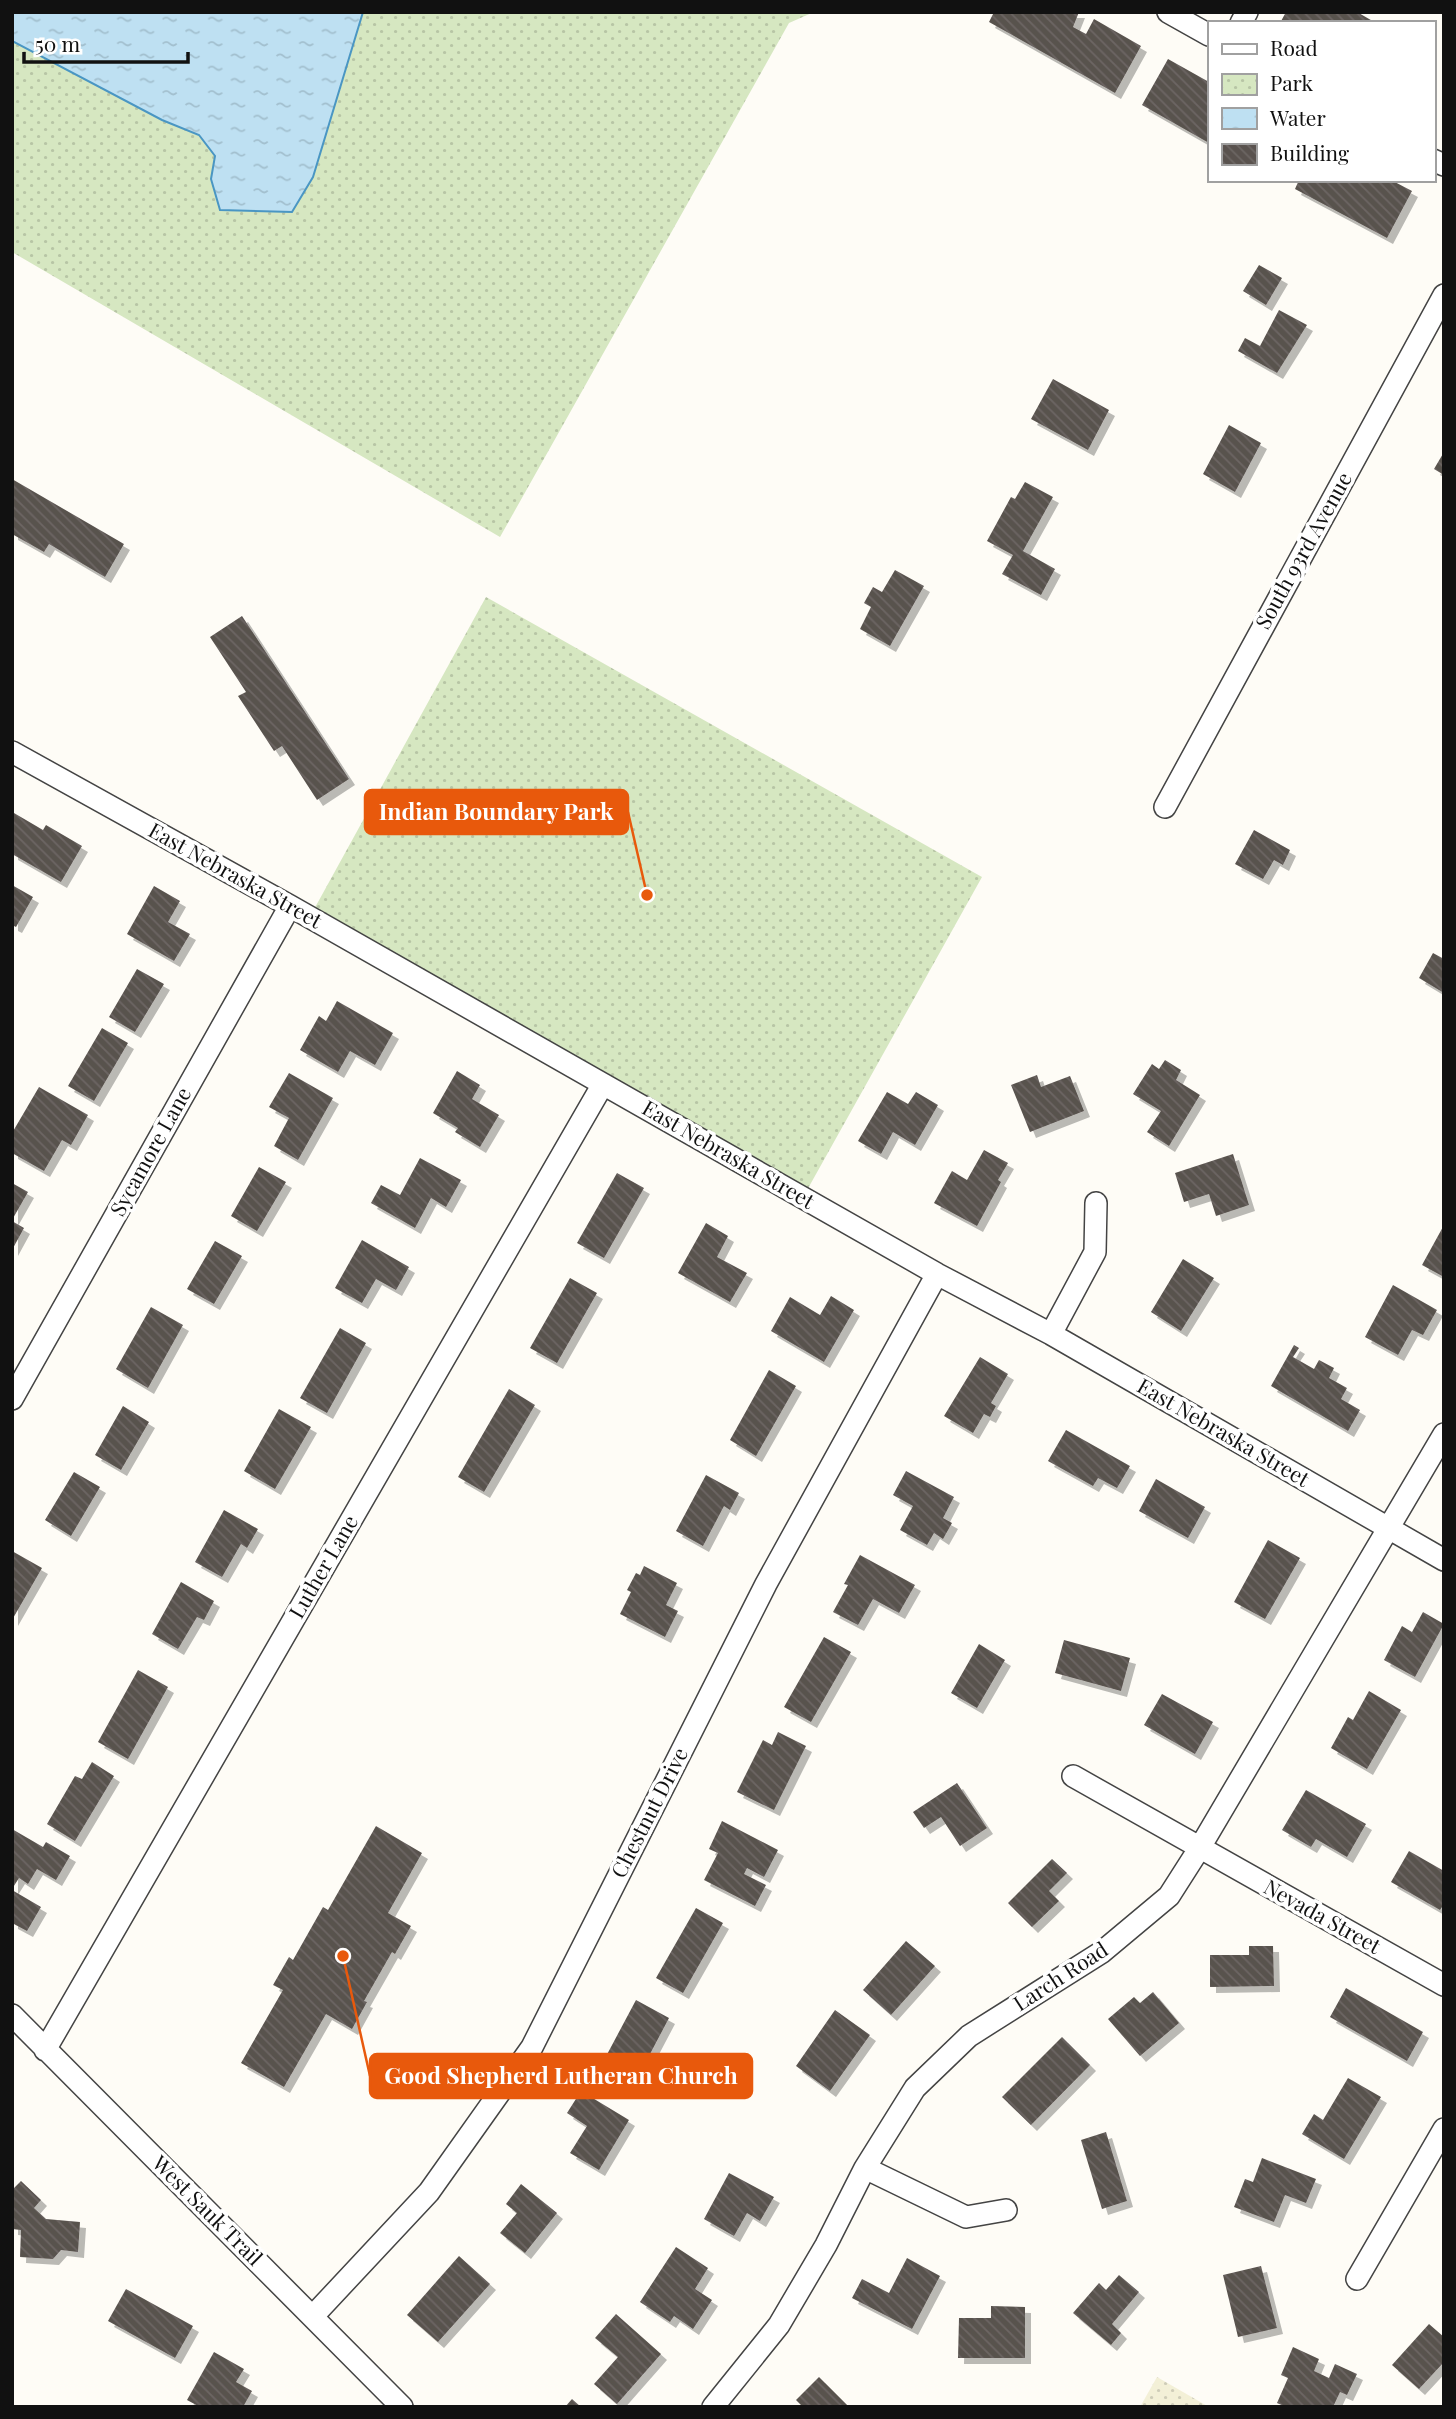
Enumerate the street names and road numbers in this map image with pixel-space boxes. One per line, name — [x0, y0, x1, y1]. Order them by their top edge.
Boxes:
street label: South 93rd Avenue — [1248, 467, 1357, 633]
street label: East Nebraska Street — [144, 815, 328, 934]
street label: Sycamore Lane — [102, 1082, 196, 1220]
street label: East Nebraska Street — [638, 1093, 821, 1214]
street label: East Nebraska Street — [1133, 1371, 1316, 1492]
street label: Luther Lane — [281, 1509, 363, 1623]
street label: Chestnut Drive — [603, 1742, 693, 1882]
street label: Nevada Street — [1259, 1872, 1387, 1959]
street label: Larch Road — [1007, 1934, 1113, 2016]
street label: West Sauk Trail — [147, 2148, 270, 2271]

